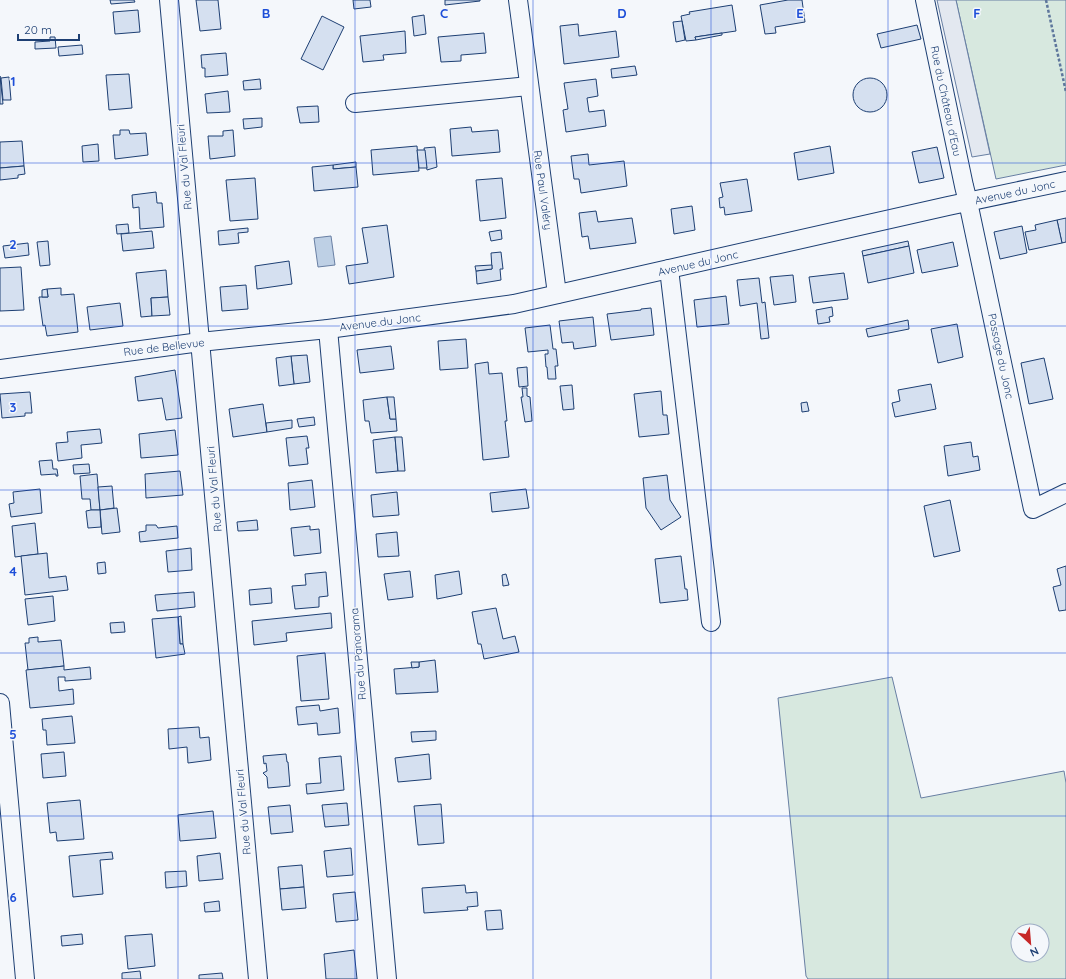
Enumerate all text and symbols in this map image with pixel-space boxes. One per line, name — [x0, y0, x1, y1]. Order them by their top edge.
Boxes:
text: B — [262, 5, 270, 21]
text: C — [440, 5, 448, 21]
text: D — [617, 5, 627, 21]
text: E — [796, 5, 804, 21]
text: F — [973, 5, 981, 21]
scale bar — [18, 16, 79, 42]
text: 20 m — [24, 22, 52, 37]
street label: Rue du Château d'Eau — [927, 45, 965, 157]
text: 1 — [10, 73, 16, 89]
street label: Rue du Val Fleuri — [173, 124, 195, 210]
street label: Rue Paul Valéry — [530, 149, 556, 231]
street label: Avenue du Jonc — [974, 177, 1057, 207]
text: 2 — [9, 236, 17, 252]
street label: Avenue du Jonc — [657, 247, 740, 279]
street label: Avenue du Jonc — [339, 310, 422, 334]
street label: Passage du Jonc — [985, 312, 1017, 400]
street label: Rue de Bellevue — [123, 335, 205, 359]
text: 3 — [10, 399, 17, 415]
street label: Rue du Val Fleuri — [203, 446, 225, 532]
text: 4 — [9, 563, 17, 579]
street label: Rue du Panorama — [347, 607, 369, 701]
text: 5 — [9, 726, 17, 742]
street label: Rue du Val Fleuri — [232, 769, 254, 855]
text: 6 — [9, 889, 17, 905]
north arrow — [1010, 923, 1050, 963]
text: N — [1028, 944, 1041, 960]

